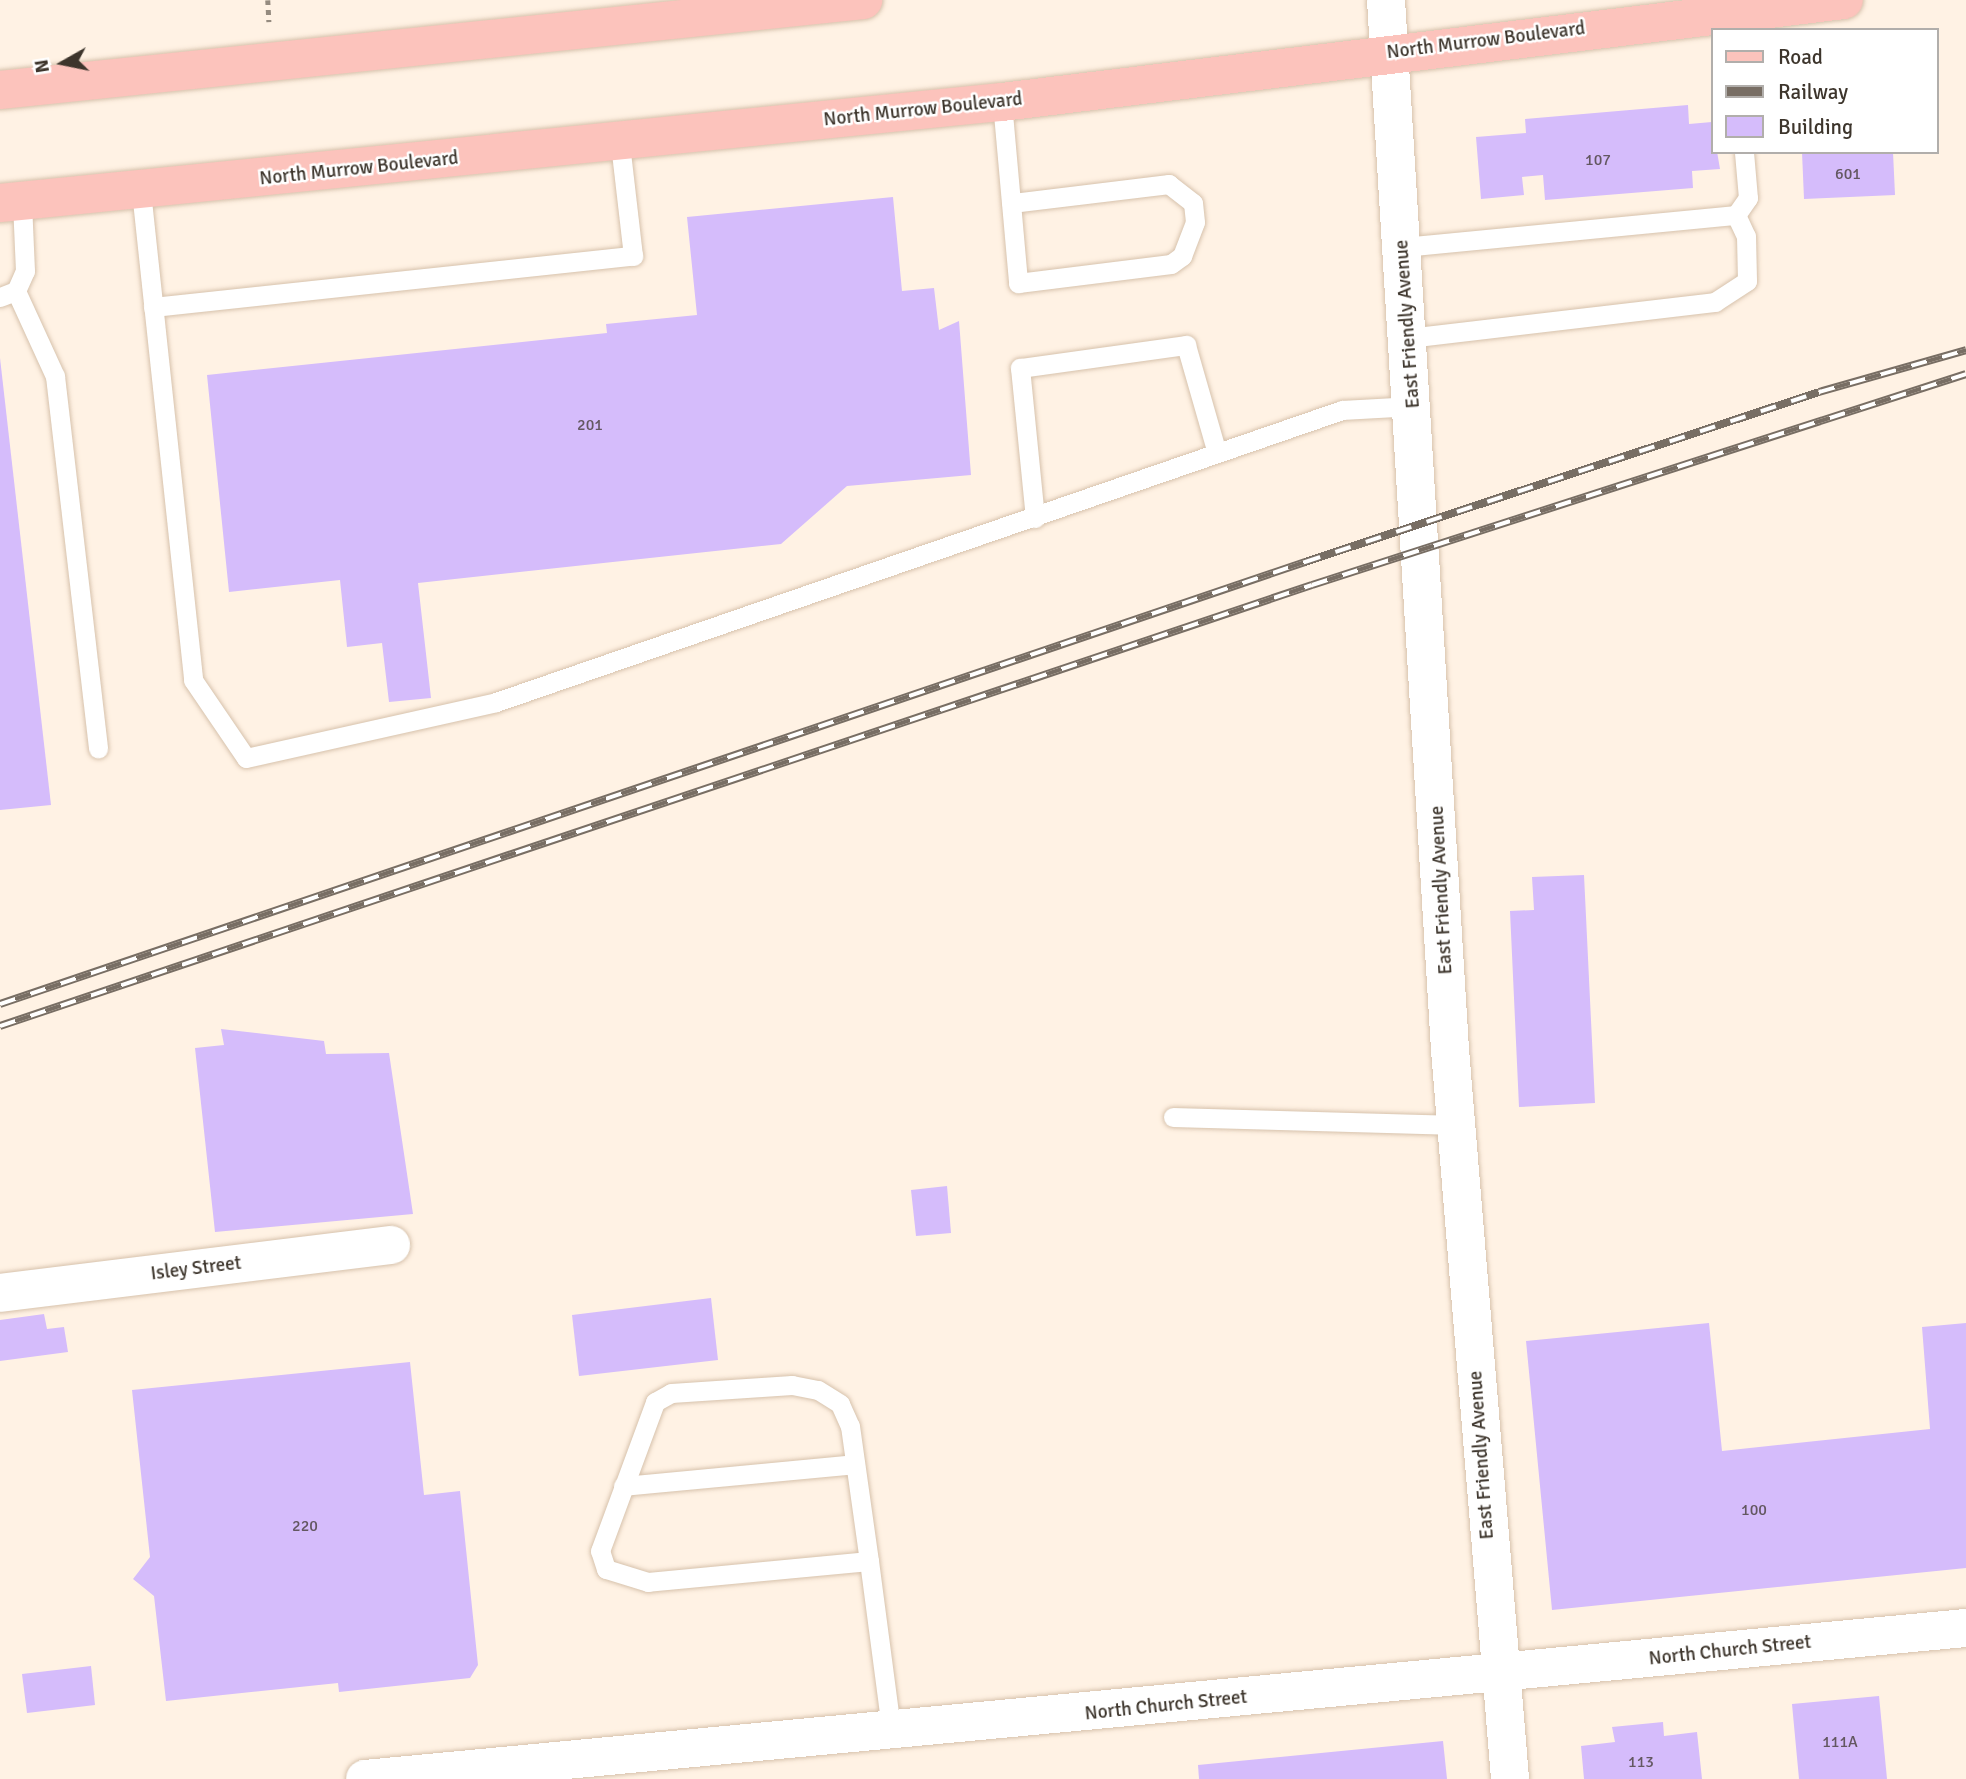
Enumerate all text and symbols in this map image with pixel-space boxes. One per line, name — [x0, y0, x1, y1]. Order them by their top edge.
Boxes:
street label: North Murrow Boulevard — [1385, 18, 1587, 64]
north arrow — [28, 28, 98, 98]
legend — [1710, 28, 1938, 154]
text: Road — [1778, 44, 1823, 70]
text: N — [29, 58, 55, 75]
text: Railway — [1778, 79, 1848, 105]
street label: North Murrow Boulevard — [822, 88, 1024, 132]
text: Building — [1778, 114, 1853, 140]
street label: North Murrow Boulevard — [258, 147, 460, 191]
house number: 107 — [1585, 150, 1611, 170]
house number: 601 — [1835, 164, 1861, 184]
street label: East Friendly Avenue — [1391, 239, 1425, 409]
house number: 201 — [577, 415, 603, 435]
street label: East Friendly Avenue — [1426, 805, 1458, 975]
street label: Isley Street — [149, 1252, 243, 1286]
street label: East Friendly Avenue — [1465, 1370, 1499, 1540]
house number: 100 — [1741, 1500, 1767, 1520]
house number: 220 — [292, 1516, 318, 1536]
street label: North Church Street — [1648, 1631, 1812, 1671]
street label: North Church Street — [1084, 1686, 1248, 1726]
house number: 111A — [1822, 1732, 1858, 1752]
house number: 113 — [1628, 1752, 1654, 1772]

